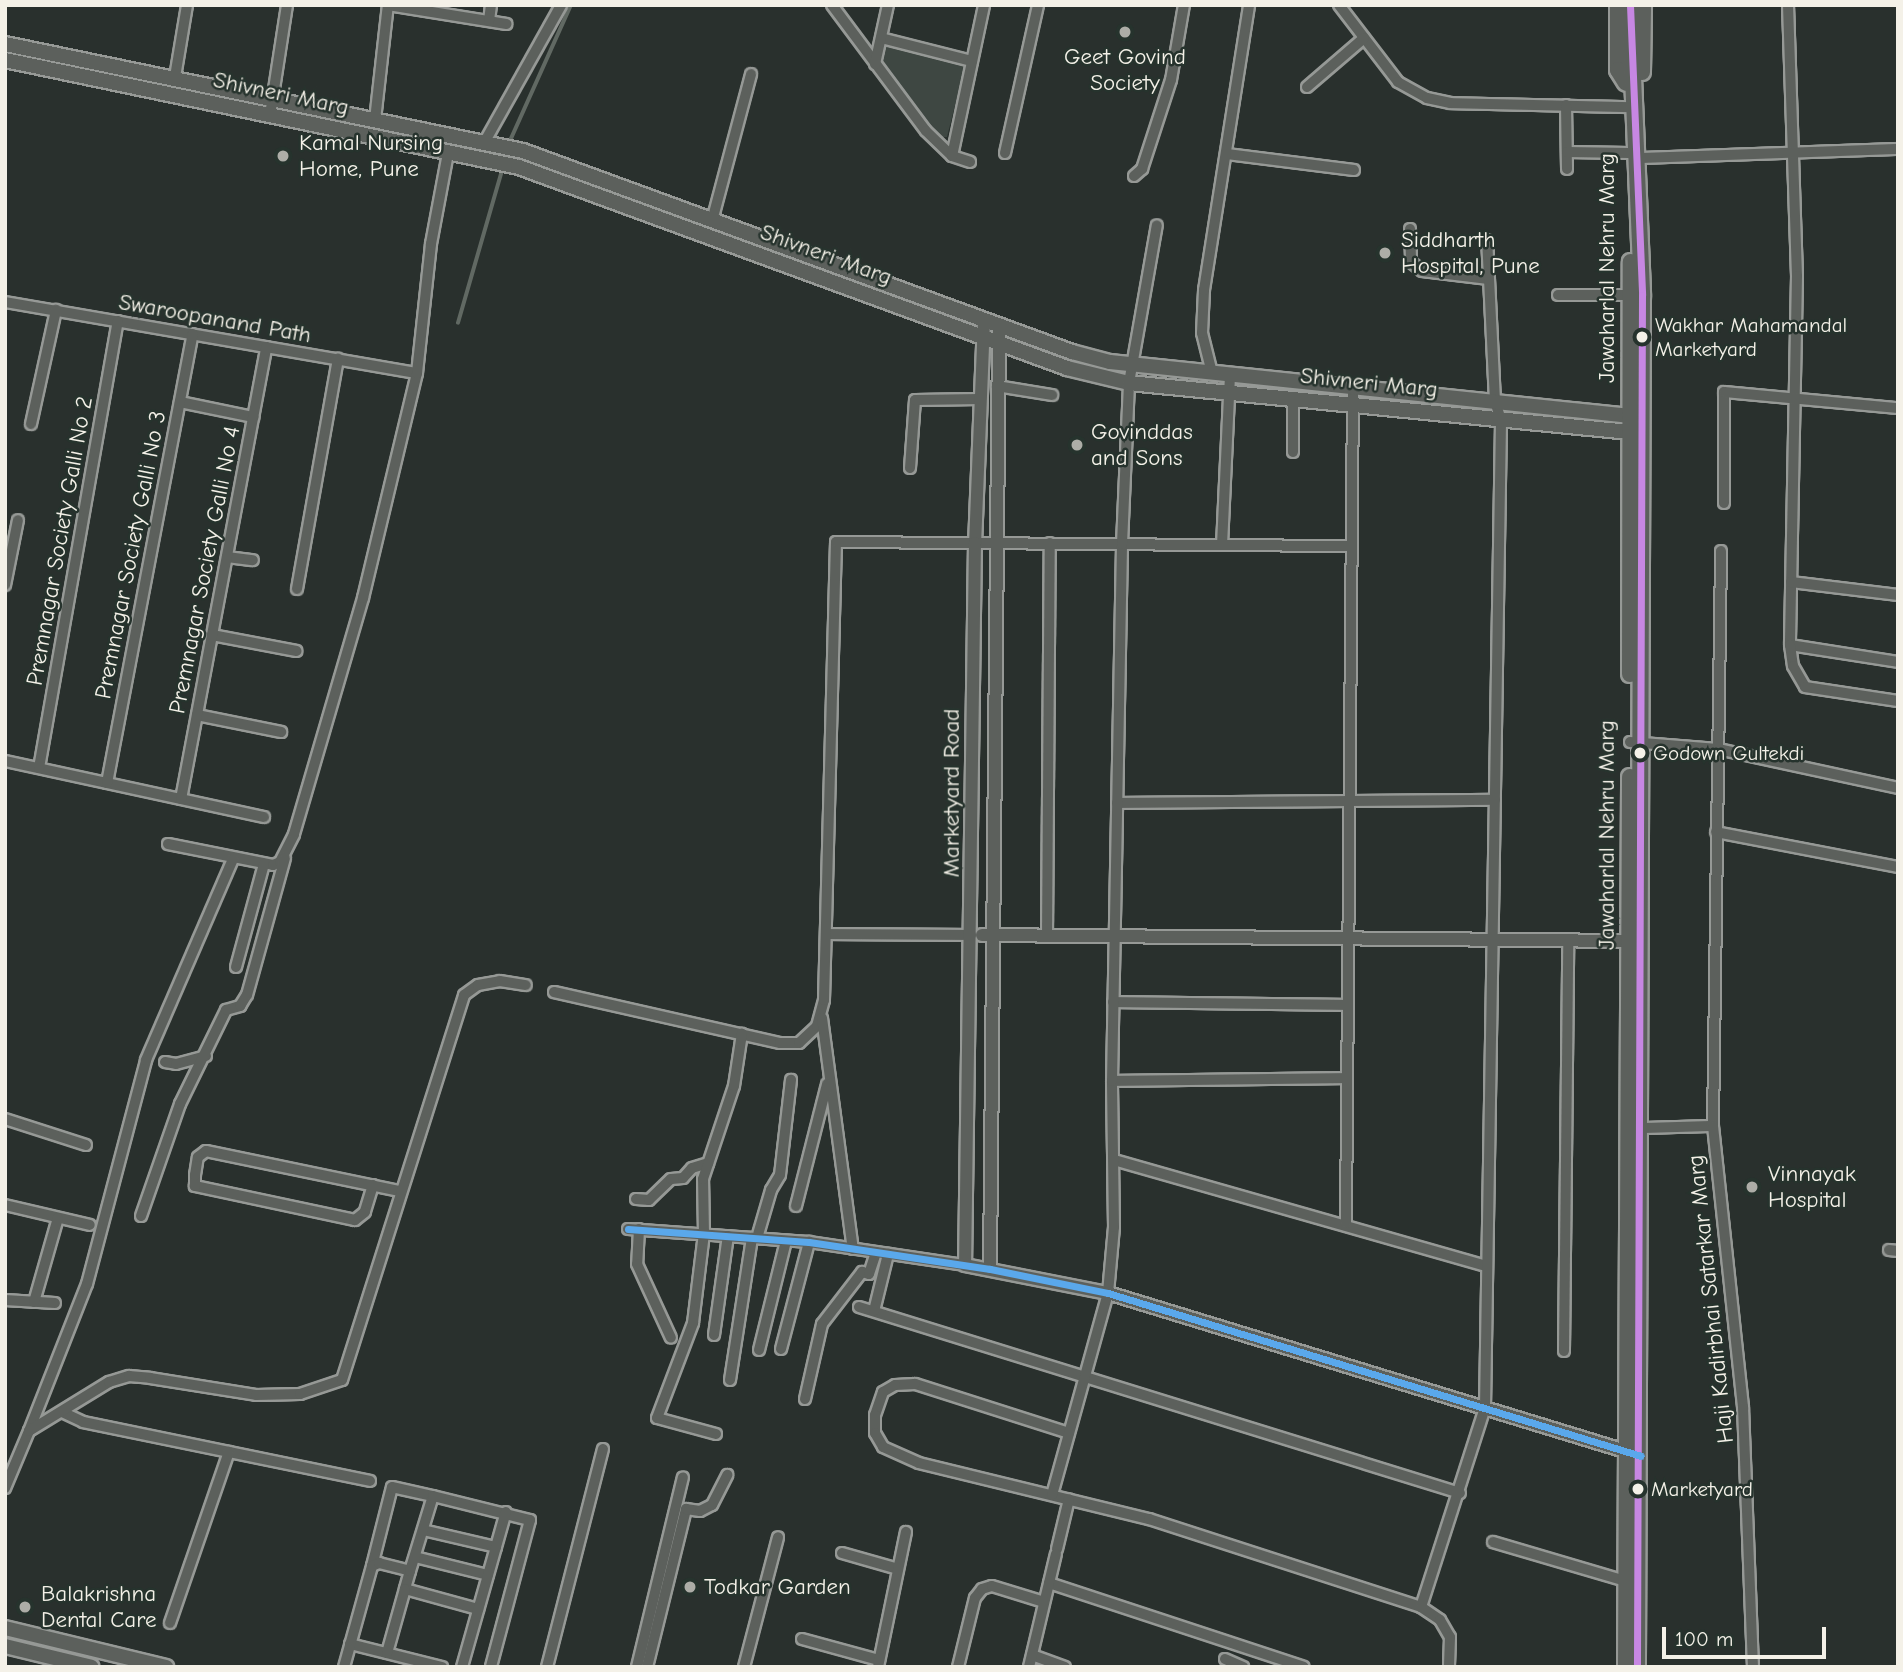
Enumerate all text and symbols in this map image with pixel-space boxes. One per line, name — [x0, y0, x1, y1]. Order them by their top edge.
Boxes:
marker: Geet Govind Society — [1117, 24, 1133, 40]
place label: Geet Govind Society — [1064, 43, 1186, 97]
street label: Shivneri Marg — [211, 66, 351, 122]
place label: Kamal Nursing Home, Pune — [299, 129, 443, 183]
marker: Kamal Nursing Home, Pune — [273, 146, 293, 166]
street label: Jawaharlal Nehru Marg — [1593, 153, 1621, 383]
street label: Shivneri Marg — [756, 218, 896, 292]
place label: Siddharth Hospital, Pune — [1401, 226, 1540, 280]
marker: Siddharth Hospital, Pune — [1375, 243, 1395, 263]
street label: Swaroopanand Path — [117, 288, 313, 350]
place label: Wakhar Mahamandal Marketyard — [1655, 312, 1847, 362]
marker: Wakhar Mahamandal Marketyard — [1635, 330, 1649, 344]
street label: Shivneri Marg — [1299, 362, 1439, 404]
street label: Premnagar Society Galli No 2 — [21, 394, 99, 688]
street label: Premnagar Society Galli No 3 — [90, 409, 172, 701]
place label: Govinddas and Sons — [1091, 418, 1193, 472]
street label: Premnagar Society Galli No 4 — [164, 424, 246, 716]
marker: Govinddas and Sons — [1069, 437, 1085, 453]
street label: Marketyard Road — [938, 709, 966, 877]
street label: Jawaharlal Nehru Marg — [1593, 720, 1621, 950]
place label: Godown Gultekdi — [1653, 740, 1804, 766]
marker: Godown Gultekdi — [1633, 746, 1647, 760]
street label: Haji Kadirbhai Satarkar Marg — [1682, 1153, 1740, 1445]
place label: Vinnayak Hospital — [1768, 1160, 1856, 1214]
marker: Vinnayak Hospital — [1742, 1177, 1762, 1197]
place label: Marketyard — [1651, 1476, 1753, 1502]
marker: Marketyard — [1631, 1482, 1645, 1496]
place label: Todkar Garden — [704, 1573, 851, 1601]
marker: Todkar Garden — [682, 1579, 698, 1595]
place label: Balakrishna Dental Care — [41, 1580, 156, 1634]
marker: Balakrishna Dental Care — [15, 1597, 35, 1617]
scale bar — [1665, 1612, 1829, 1656]
text: 100 m — [1675, 1627, 1733, 1651]

